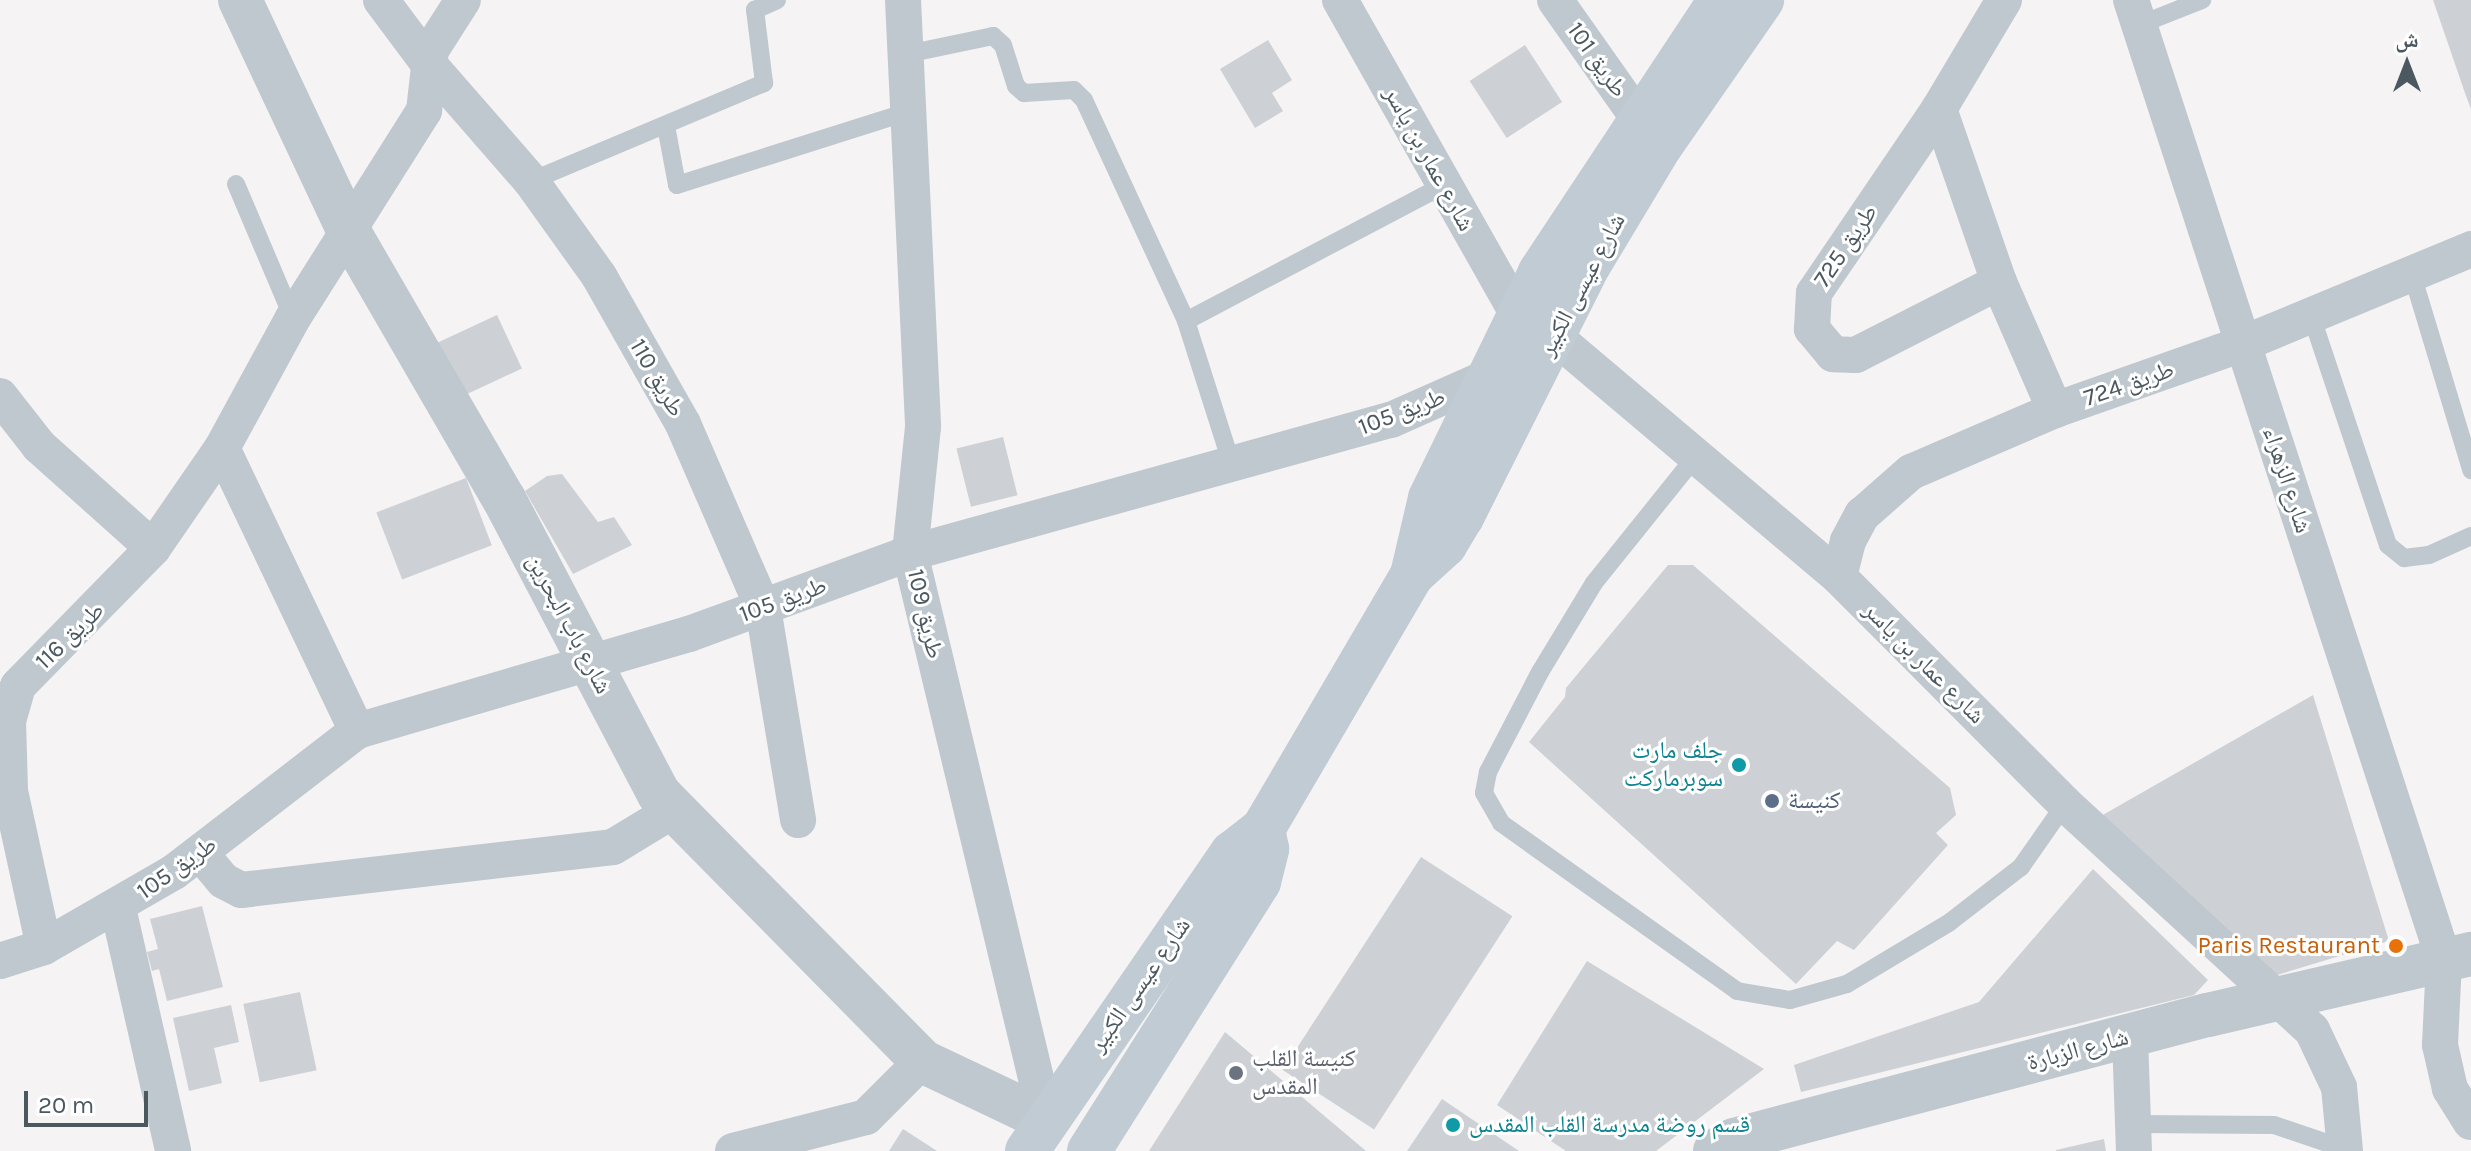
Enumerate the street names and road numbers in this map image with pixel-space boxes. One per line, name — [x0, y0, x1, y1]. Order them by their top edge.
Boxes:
street label: طريق 101 — [1561, 17, 1633, 103]
street label: شارع عمار بن ياسر — [1377, 82, 1481, 236]
street label: طريق 725 — [1808, 199, 1884, 293]
street label: شارع عيسى الكبير — [1532, 209, 1632, 361]
street label: طريق 110 — [623, 334, 691, 422]
street label: طريق 724 — [2080, 355, 2178, 413]
street label: طريق 105 — [1355, 382, 1449, 442]
street label: شارع الزهراء — [2256, 423, 2318, 537]
street label: شارع باب البحرين — [520, 549, 618, 699]
street label: طريق 109 — [901, 566, 949, 662]
street label: طريق 105 — [736, 571, 830, 629]
street label: طريق 116 — [30, 596, 110, 676]
street label: شارع عمار بن ياسر — [1857, 596, 1991, 730]
street label: طريق 105 — [132, 830, 222, 906]
street label: شارع عيسى الكبير — [1083, 912, 1197, 1058]
street label: شارع الزبارة — [2024, 1023, 2132, 1077]

